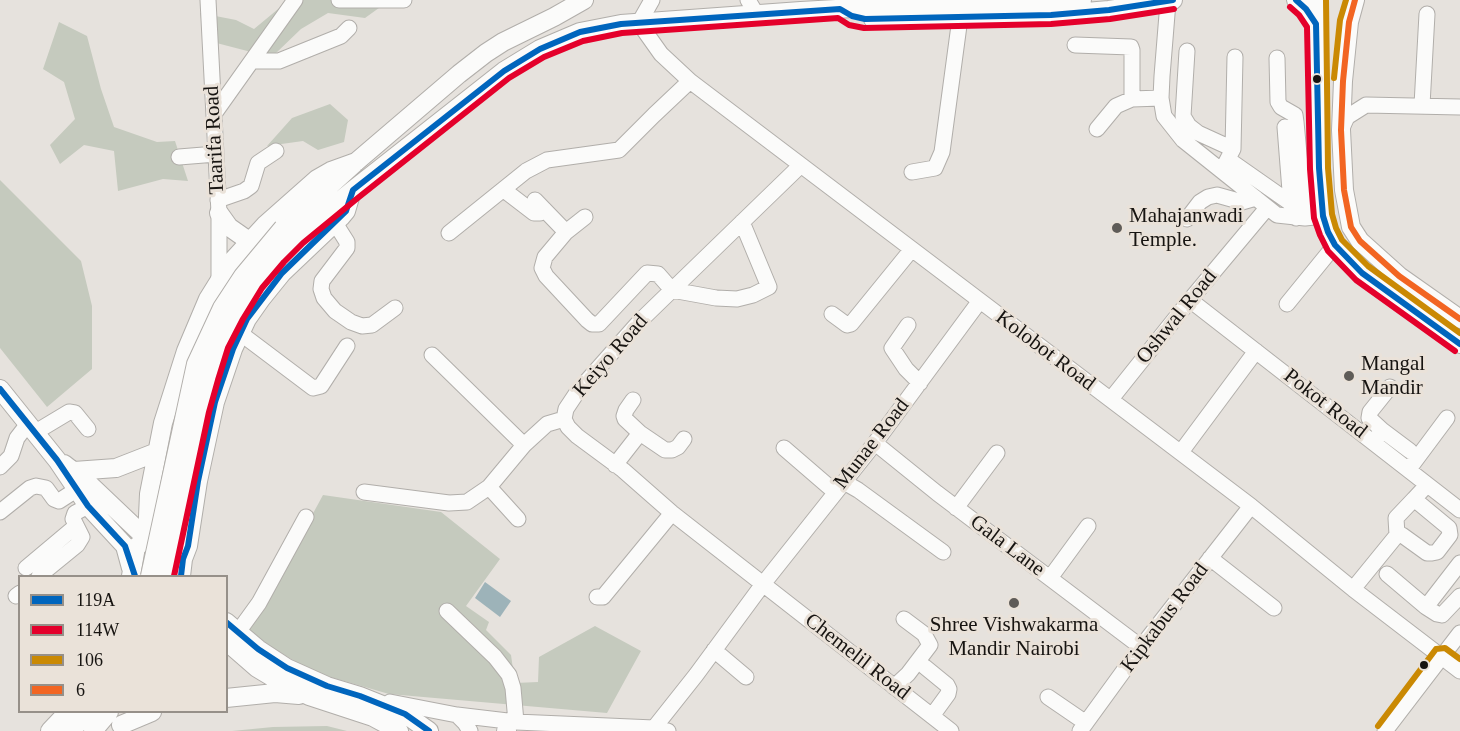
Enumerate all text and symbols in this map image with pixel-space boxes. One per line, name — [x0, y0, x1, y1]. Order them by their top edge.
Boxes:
unlabelled marker — [1311, 73, 1323, 85]
street label: Taarifa Road — [200, 85, 230, 195]
place label: Mahajanwadi Temple. — [1129, 203, 1243, 253]
marker: Mahajanwadi Temple. — [1110, 221, 1124, 235]
street label: Oshwal Road — [1131, 265, 1223, 369]
street label: Kolobot Road — [990, 305, 1100, 397]
street label: Keiyo Road — [568, 310, 654, 402]
place label: Mangal Mandir — [1361, 351, 1425, 401]
street label: Pokot Road — [1278, 364, 1372, 444]
marker: Mangal Mandir — [1342, 369, 1356, 383]
street label: Munae Road — [829, 394, 915, 494]
street label: Gala Lane — [965, 510, 1049, 582]
street label: Kipkabus Road — [1116, 558, 1214, 678]
legend — [18, 575, 228, 713]
text: 119A — [76, 590, 115, 610]
marker: Shree Vishwakarma Mandir Nairobi — [1007, 596, 1021, 610]
street label: Chemelil Road — [799, 608, 915, 706]
place label: Shree Vishwakarma Mandir Nairobi — [930, 612, 1098, 662]
text: 114W — [76, 620, 119, 640]
text: 106 — [76, 650, 103, 670]
unlabelled marker — [1418, 659, 1430, 671]
text: 6 — [76, 680, 85, 700]

